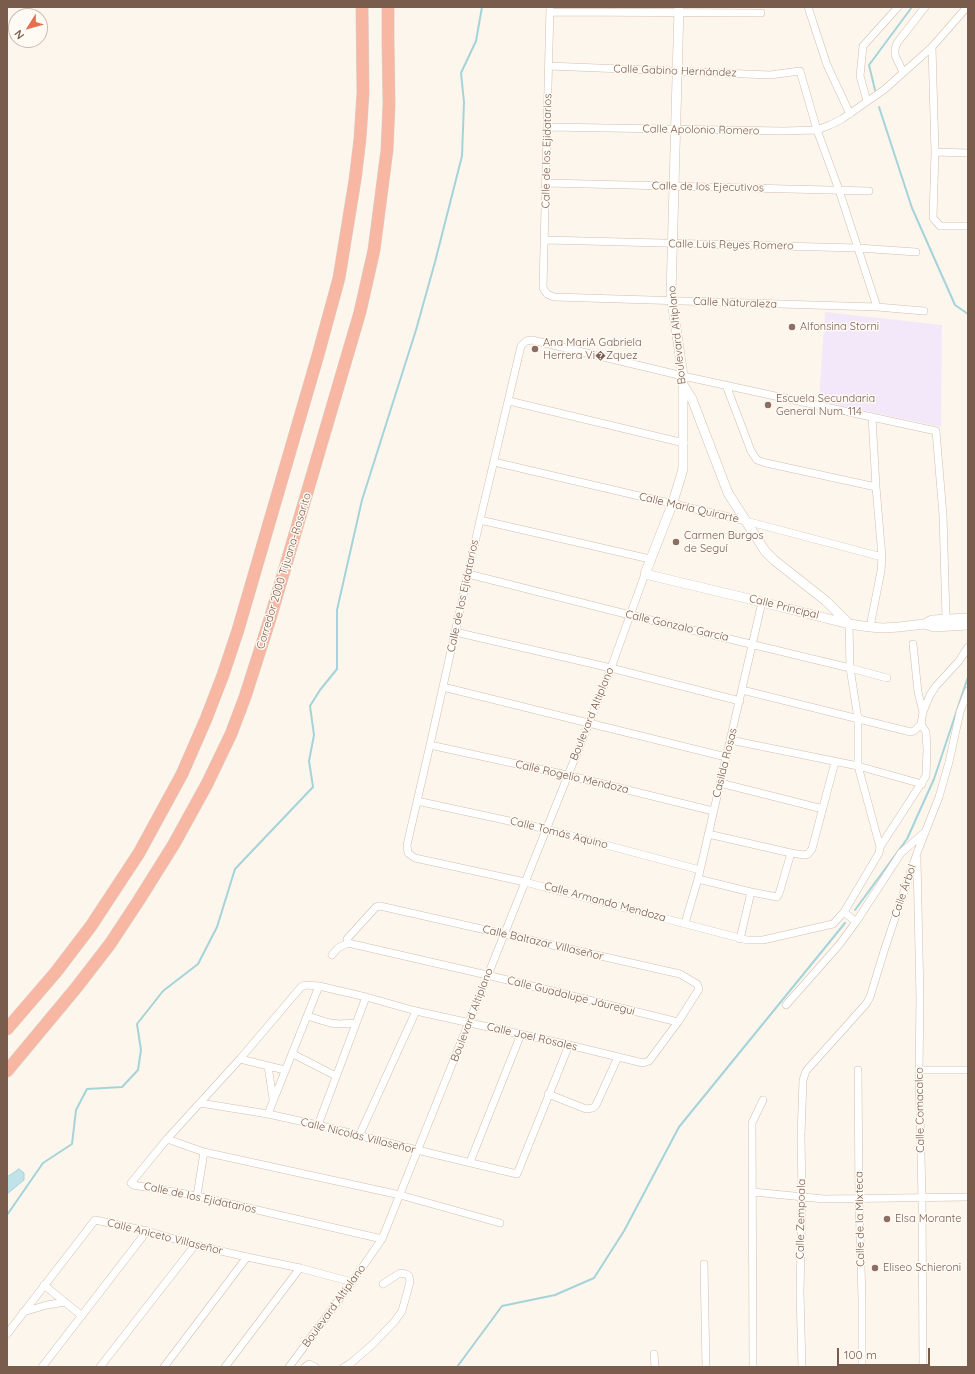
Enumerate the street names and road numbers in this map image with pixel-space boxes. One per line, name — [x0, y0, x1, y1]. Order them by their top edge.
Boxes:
street label: Calle Gabino Hernández — [613, 62, 737, 80]
street label: Calle de los Ejidatarios — [539, 93, 555, 209]
street label: Calle Apolonio Romero — [643, 122, 759, 138]
street label: Calle de los Ejecutivos — [652, 179, 764, 195]
street label: Calle Luis Reyes Romero — [668, 237, 794, 253]
street label: Boulevard Altiplano — [665, 285, 689, 385]
street label: Calle Naturaleza — [693, 295, 777, 311]
street label: Calle María Quirarte — [638, 490, 740, 526]
street label: Corredor 2000 Tijuana-Rosarito — [254, 491, 314, 651]
street label: Calle de los Ejidatarios — [445, 538, 481, 654]
street label: Calle Principal — [748, 592, 820, 622]
street label: Calle Gonzalo García — [624, 608, 730, 644]
street label: Boulevard Altiplano — [567, 665, 617, 763]
street label: Casilda Rosas — [710, 727, 740, 799]
street label: Calle Rogelio Mendoza — [514, 758, 630, 796]
street label: Calle Tomás Aquino — [509, 814, 609, 852]
street label: Calle Árbol — [889, 863, 919, 919]
street label: Calle Armando Mendoza — [543, 879, 667, 925]
street label: Calle Baltazar Villaseñor — [481, 923, 605, 963]
street label: Boulevard Altiplano — [448, 966, 496, 1064]
street label: Calle Guadalupe Jáuregui — [506, 974, 636, 1018]
street label: Calle Joel Rosales — [486, 1020, 578, 1054]
street label: Calle Comacalco — [913, 1067, 927, 1153]
street label: Calle Nicolás Villaseñor — [299, 1115, 417, 1157]
street label: Calle de la Mixteca — [853, 1171, 867, 1267]
street label: Calle Zempoala — [794, 1179, 808, 1259]
street label: Calle de los Ejidatarios — [142, 1180, 258, 1216]
street label: Calle Aniceto Villaseñor — [106, 1216, 224, 1258]
street label: Boulevard Altiplano — [299, 1262, 369, 1350]

